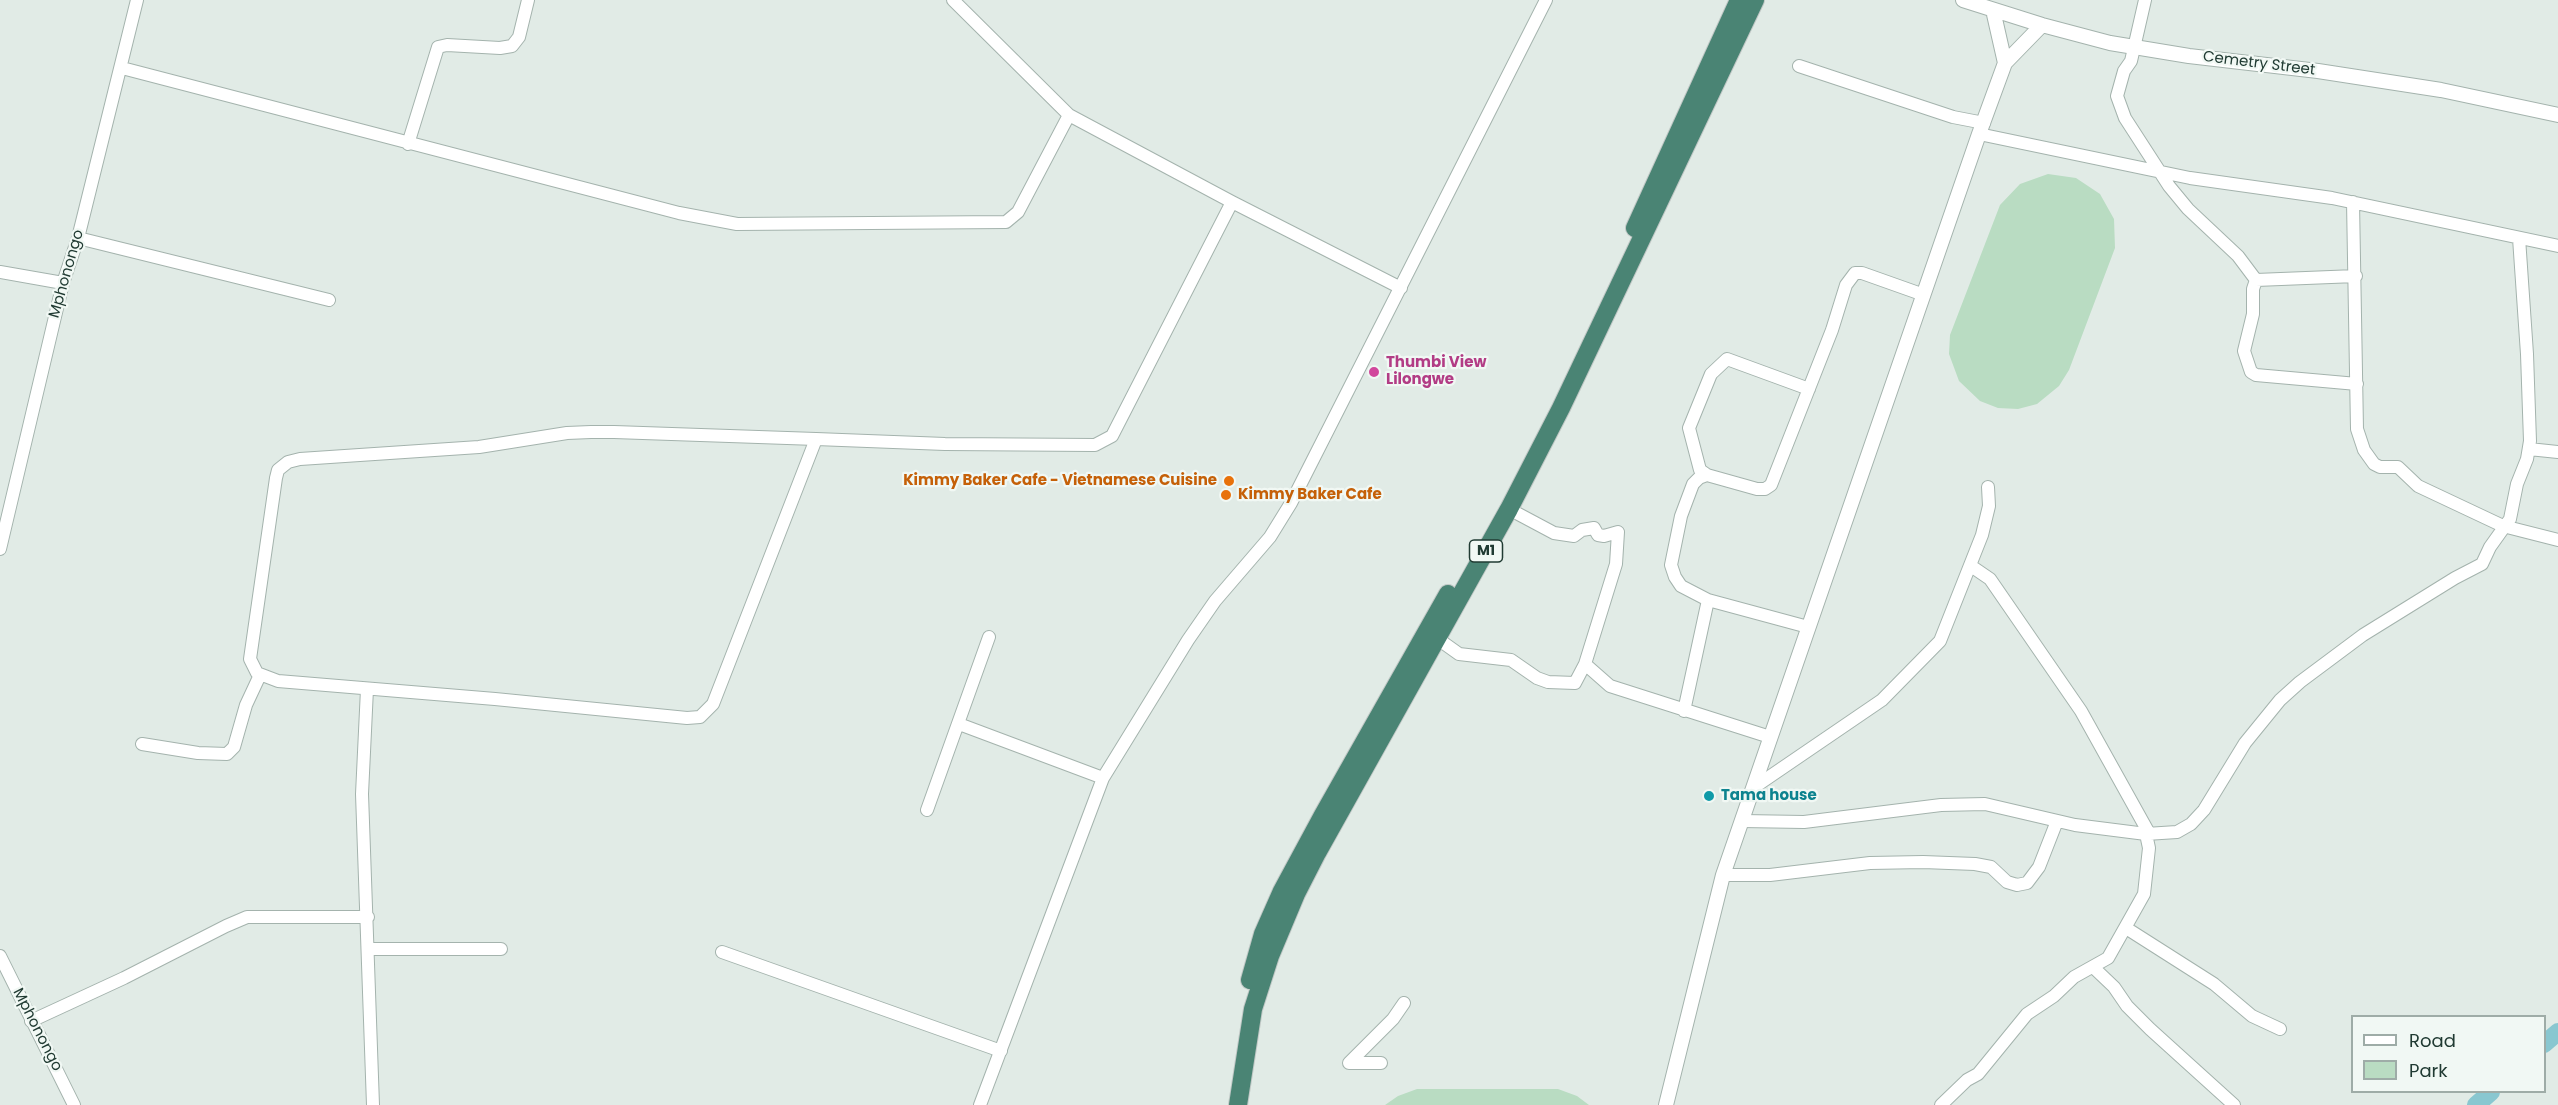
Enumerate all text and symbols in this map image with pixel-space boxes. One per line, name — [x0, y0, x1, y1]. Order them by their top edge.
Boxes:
street label: Cemetry Street — [2202, 48, 2316, 80]
street label: Mphonongo — [46, 228, 88, 320]
place label: Thumbi View Lilongwe — [1386, 354, 1486, 389]
marker: Thumbi View Lilongwe — [1367, 365, 1381, 379]
place label: Kimmy Baker Cafe - Vietnamese Cuisine — [903, 472, 1217, 490]
marker: Kimmy Baker Cafe - Vietnamese Cuisine — [1222, 474, 1236, 488]
place label: Kimmy Baker Cafe — [1238, 486, 1382, 504]
marker: Kimmy Baker Cafe — [1219, 488, 1233, 502]
road number: M1 — [1470, 540, 1502, 562]
place label: Tama house — [1721, 787, 1817, 805]
marker: Tama house — [1702, 789, 1716, 803]
street label: Mphonongo — [8, 985, 66, 1075]
legend — [2351, 1015, 2546, 1093]
text: Road — [2409, 1028, 2456, 1053]
text: Park — [2409, 1058, 2448, 1083]

